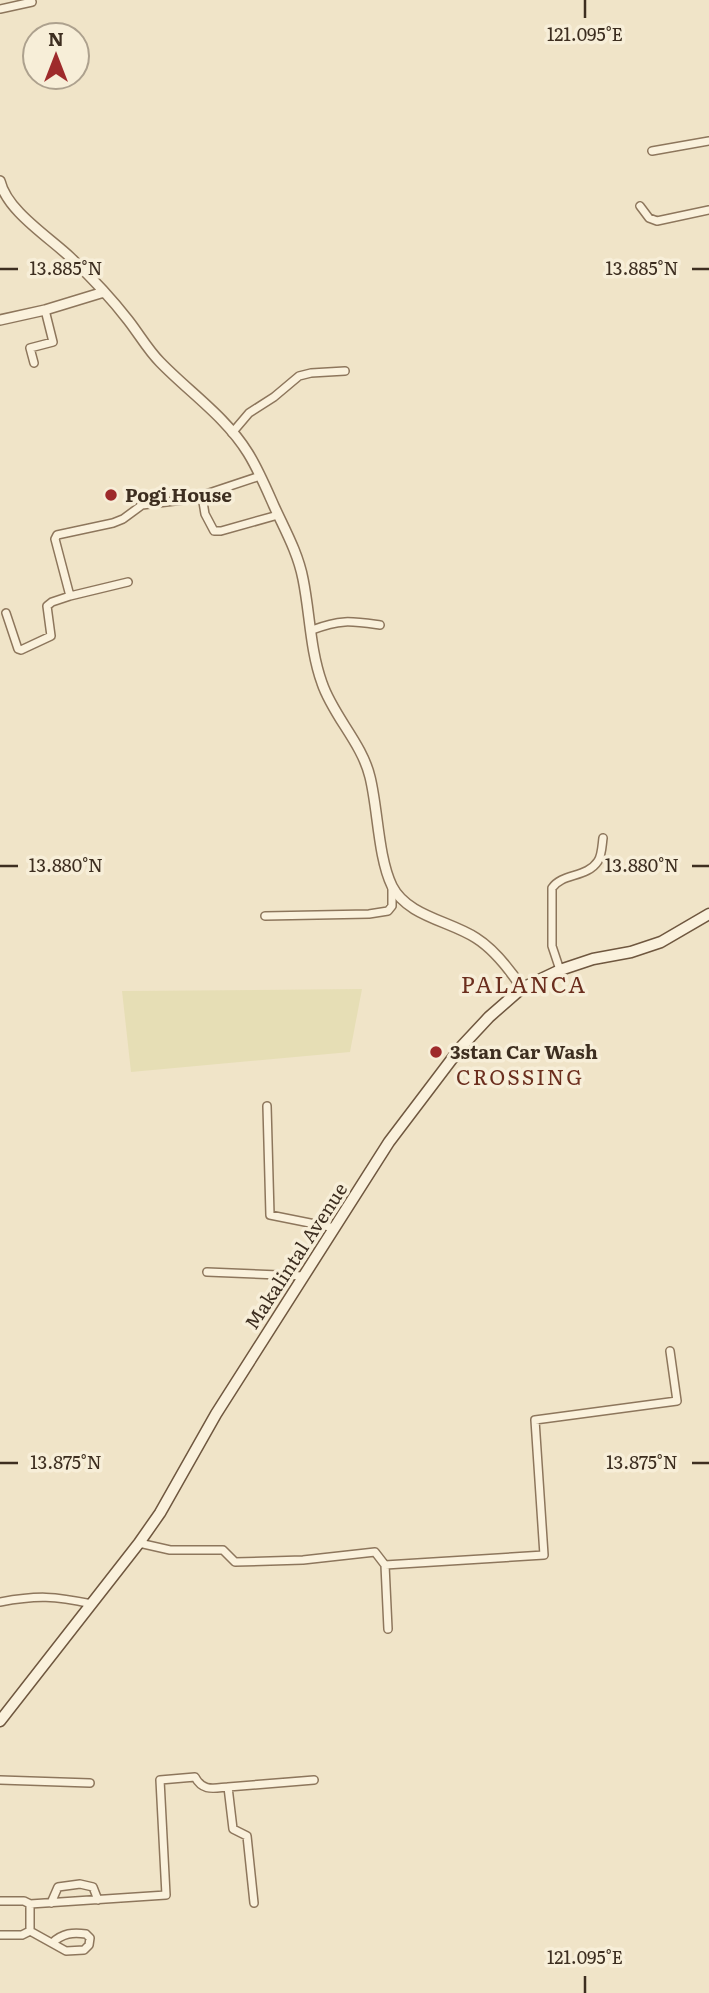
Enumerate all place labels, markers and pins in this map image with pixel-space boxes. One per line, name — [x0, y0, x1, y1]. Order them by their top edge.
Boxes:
place label: Pogi House — [125, 480, 232, 508]
marker: Pogi House — [103, 487, 119, 503]
place label: 3stan Car Wash — [450, 1037, 598, 1065]
marker: 3stan Car Wash — [428, 1044, 444, 1060]

